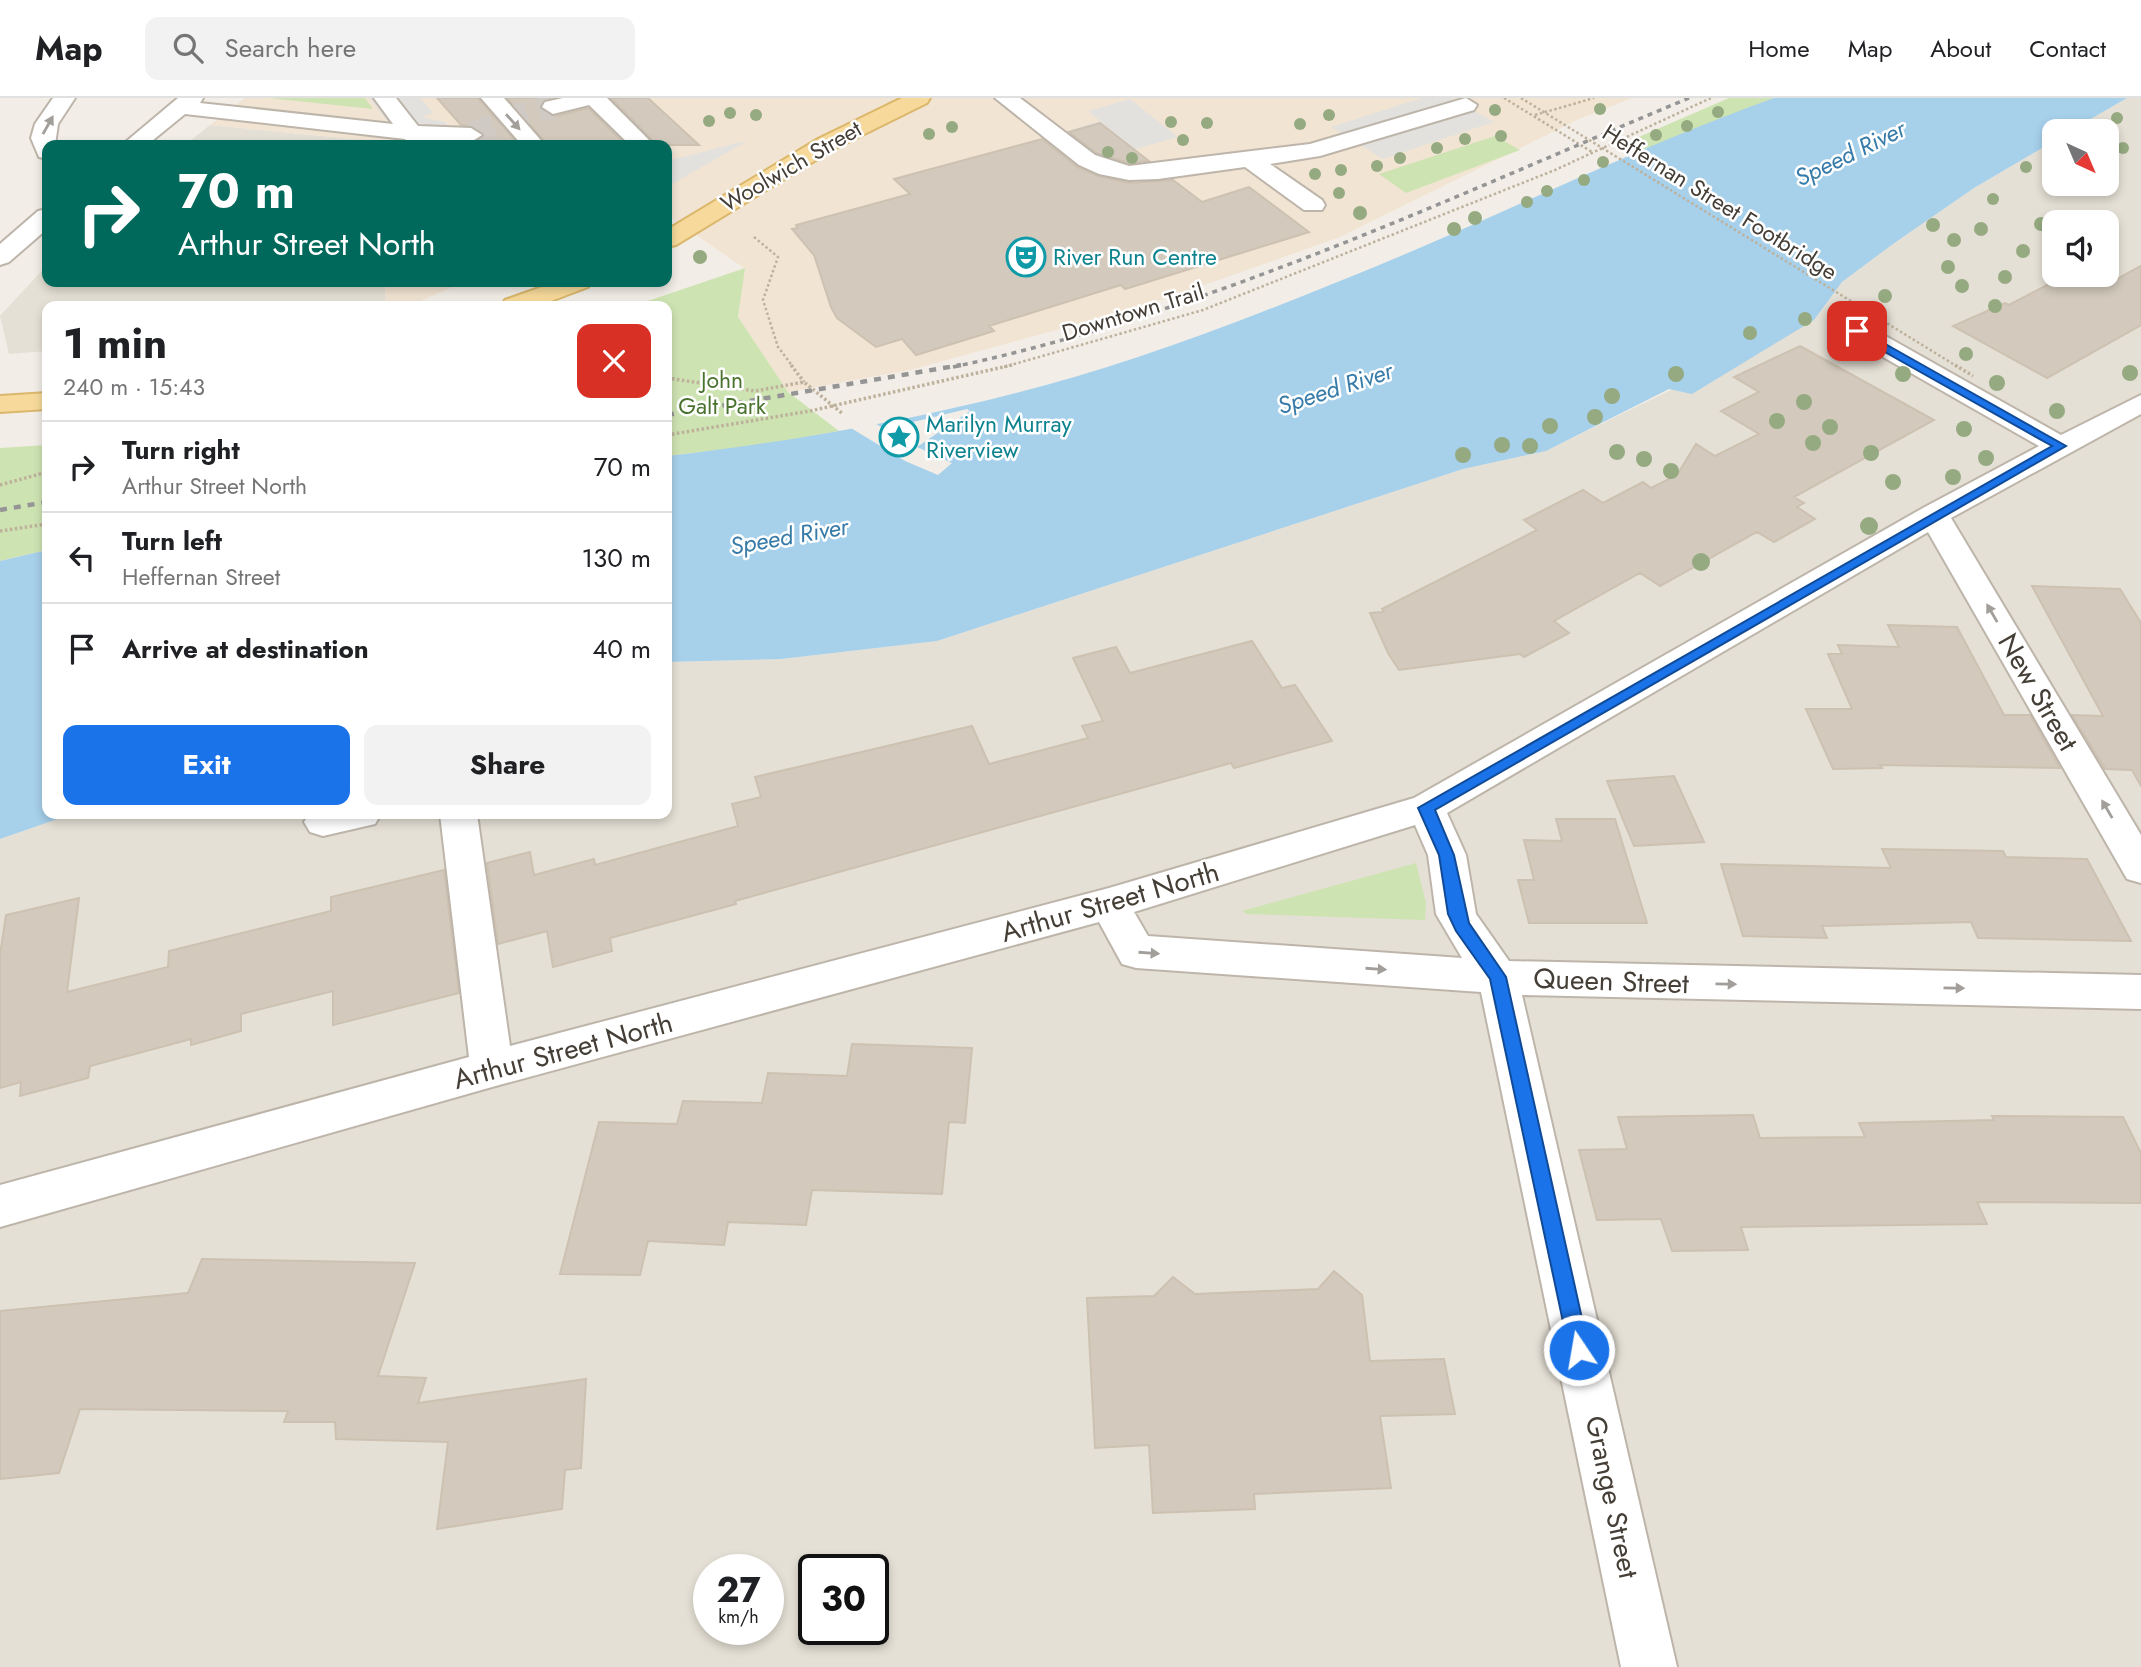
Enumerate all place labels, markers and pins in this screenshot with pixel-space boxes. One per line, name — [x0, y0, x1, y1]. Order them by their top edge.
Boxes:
theatre icon: River Run Centre — [1005, 236, 1047, 278]
place label: River Run Centre — [1053, 240, 1217, 274]
pin — [1827, 301, 1887, 361]
place label: Marilyn Murray Riverview — [926, 407, 1072, 467]
place icon: Marilyn Murray Riverview — [878, 416, 920, 458]

